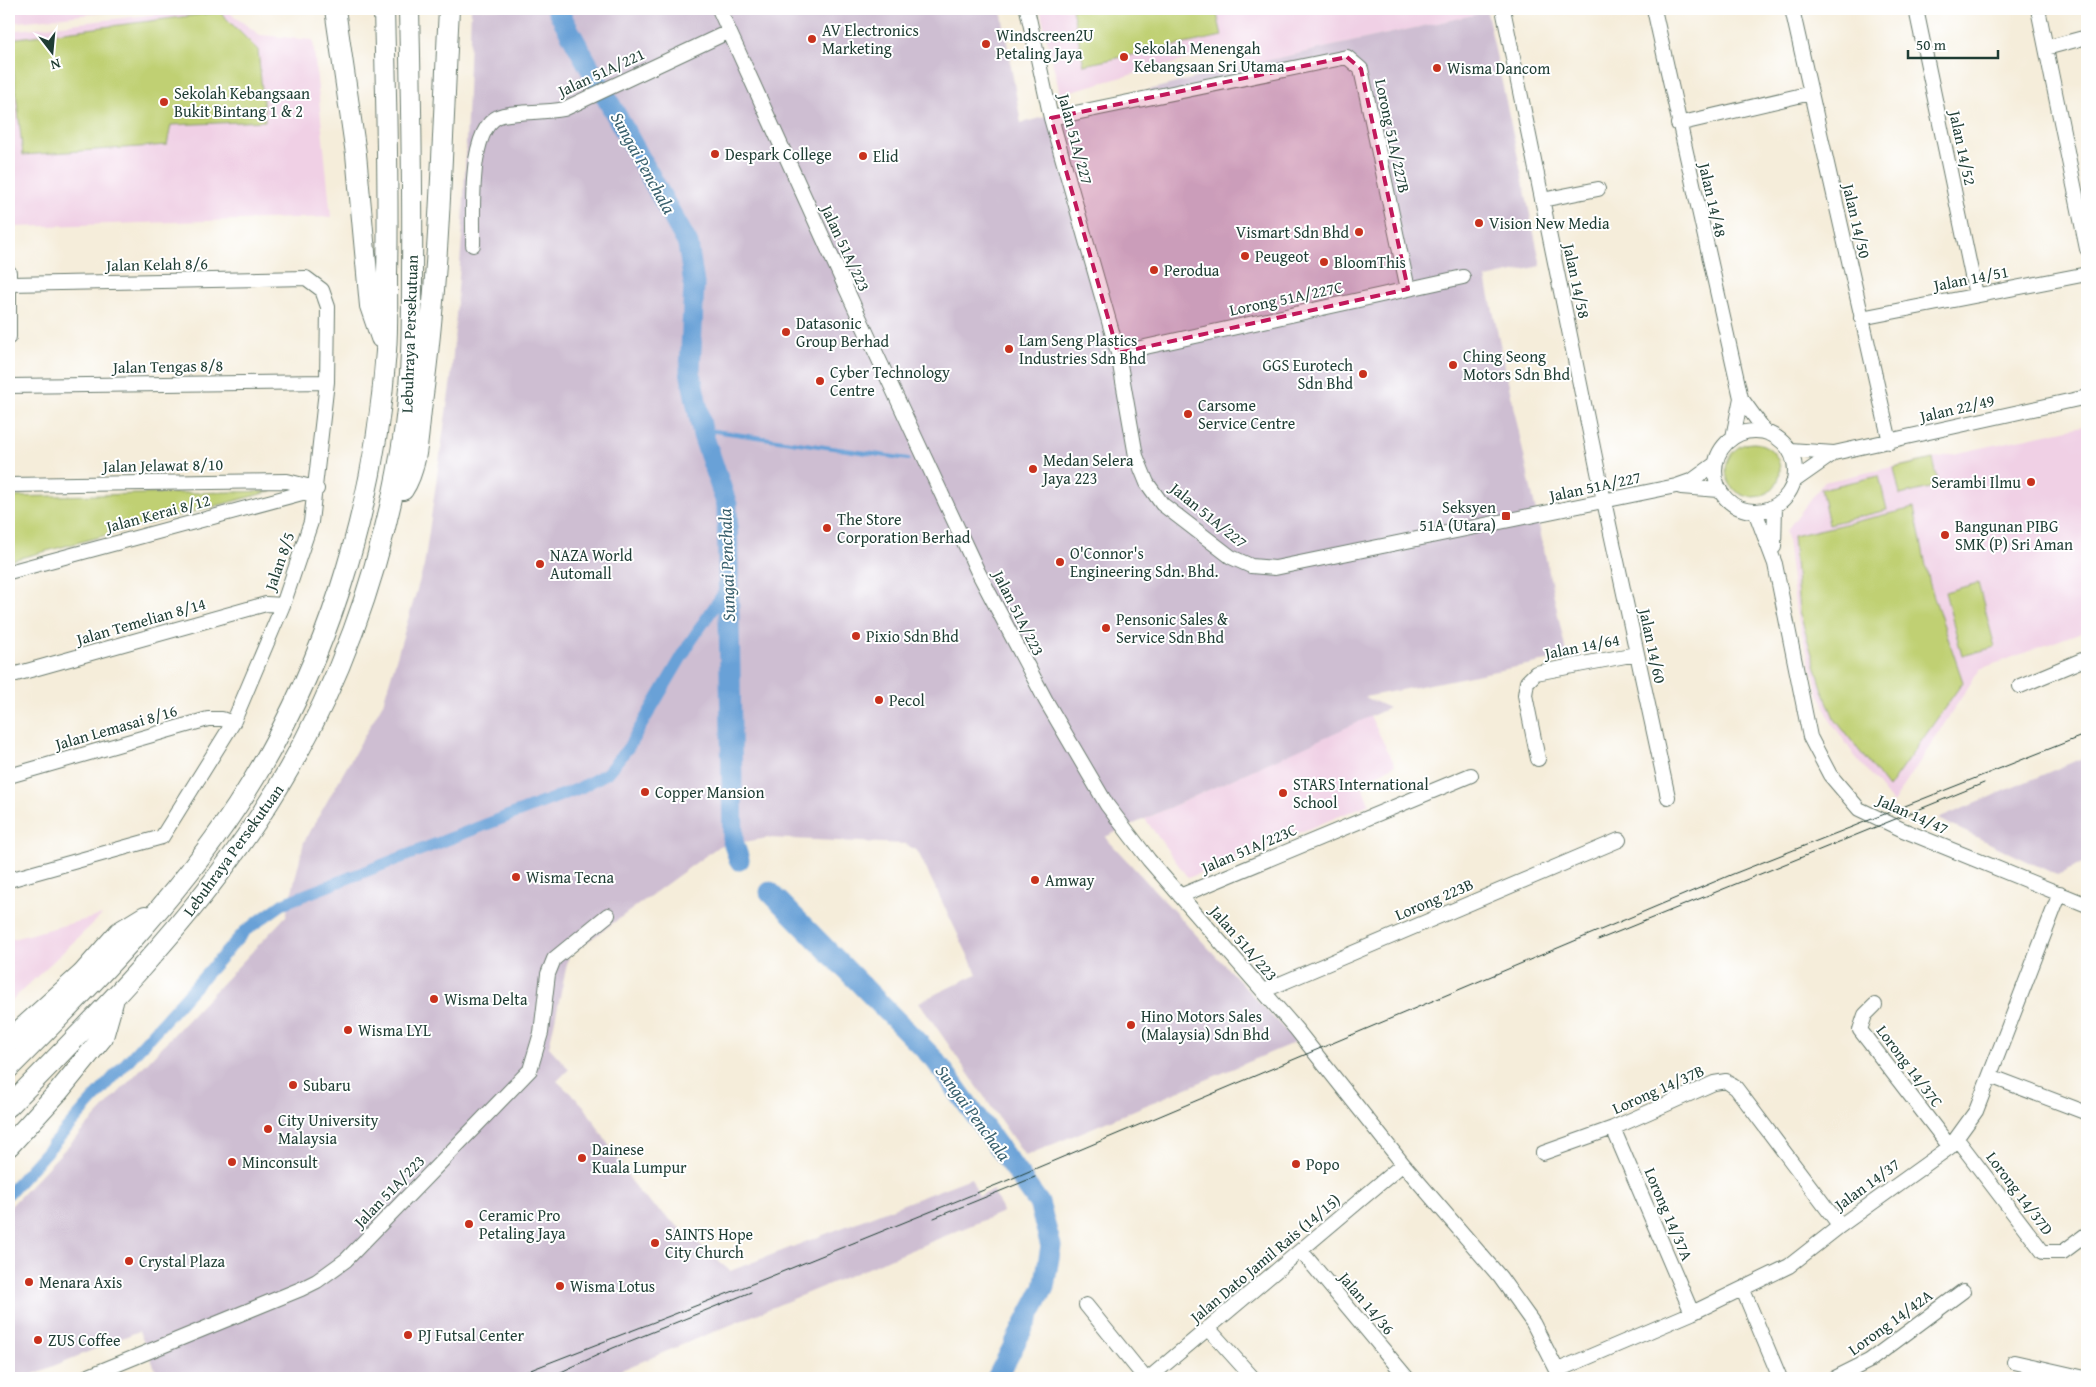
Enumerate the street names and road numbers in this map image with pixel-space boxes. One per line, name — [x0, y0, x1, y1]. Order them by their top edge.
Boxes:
street label: Jalan 51A/221 — [552, 41, 648, 103]
street label: Lorong 51A/227B — [1369, 77, 1417, 195]
street label: Jalan 51A/227 — [1052, 89, 1100, 187]
street label: Jalan 14/52 — [1943, 107, 1983, 187]
street label: Jalan 14/48 — [1692, 159, 1733, 240]
street label: Jalan 14/50 — [1836, 180, 1877, 261]
street label: Jalan 51A/223 — [815, 199, 877, 295]
street label: Jalan 14/58 — [1557, 240, 1597, 321]
street label: Jalan Kelah 8/6 — [104, 251, 208, 277]
street label: Lebuhraya Persekutuan — [394, 254, 424, 413]
street label: Jalan 14/51 — [1930, 259, 2010, 297]
street label: Lorong 51A/227C — [1227, 274, 1345, 322]
street label: Jalan Tengas 8/8 — [111, 353, 224, 379]
street label: Jalan 22/49 — [1916, 388, 1997, 429]
street label: Jalan Jelawat 8/10 — [101, 452, 224, 478]
street label: Jalan 51A/227 — [1545, 465, 1643, 508]
street label: Jalan 51A/227 — [1164, 475, 1253, 554]
street label: Jalan Kerai 8/12 — [101, 488, 213, 539]
street label: Jalan 8/5 — [257, 529, 300, 595]
street label: Jalan 51A/223 — [986, 564, 1051, 660]
street label: Jalan Temelian 8/14 — [72, 591, 209, 651]
street label: Jalan 14/60 — [1633, 605, 1673, 686]
street label: Jalan 14/64 — [1541, 627, 1622, 665]
street label: Jalan Lemasai 8/16 — [50, 698, 180, 756]
street label: Lebuhraya Persekutuan — [177, 779, 289, 921]
street label: Jalan 14/47 — [1872, 787, 1953, 840]
street label: Jalan 51A/223C — [1196, 817, 1301, 880]
street label: Lorong 223B — [1391, 872, 1477, 926]
street label: Jalan 51A/223 — [1203, 899, 1284, 986]
street label: Lorong 14/37C — [1871, 1020, 1949, 1113]
street label: Lorong 14/37B — [1608, 1058, 1708, 1120]
street label: Lorong 14/37D — [1981, 1146, 2060, 1240]
street label: Jalan 51A/223 — [347, 1149, 430, 1234]
street label: Jalan 14/37 — [1828, 1152, 1905, 1217]
street label: Lorong 14/37A — [1639, 1164, 1700, 1265]
street label: Jalan Dato Jamil Rais (14/15) — [1183, 1188, 1345, 1329]
street label: Jalan 14/36 — [1332, 1265, 1401, 1340]
street label: Lorong 14/42A — [1843, 1283, 1937, 1361]

